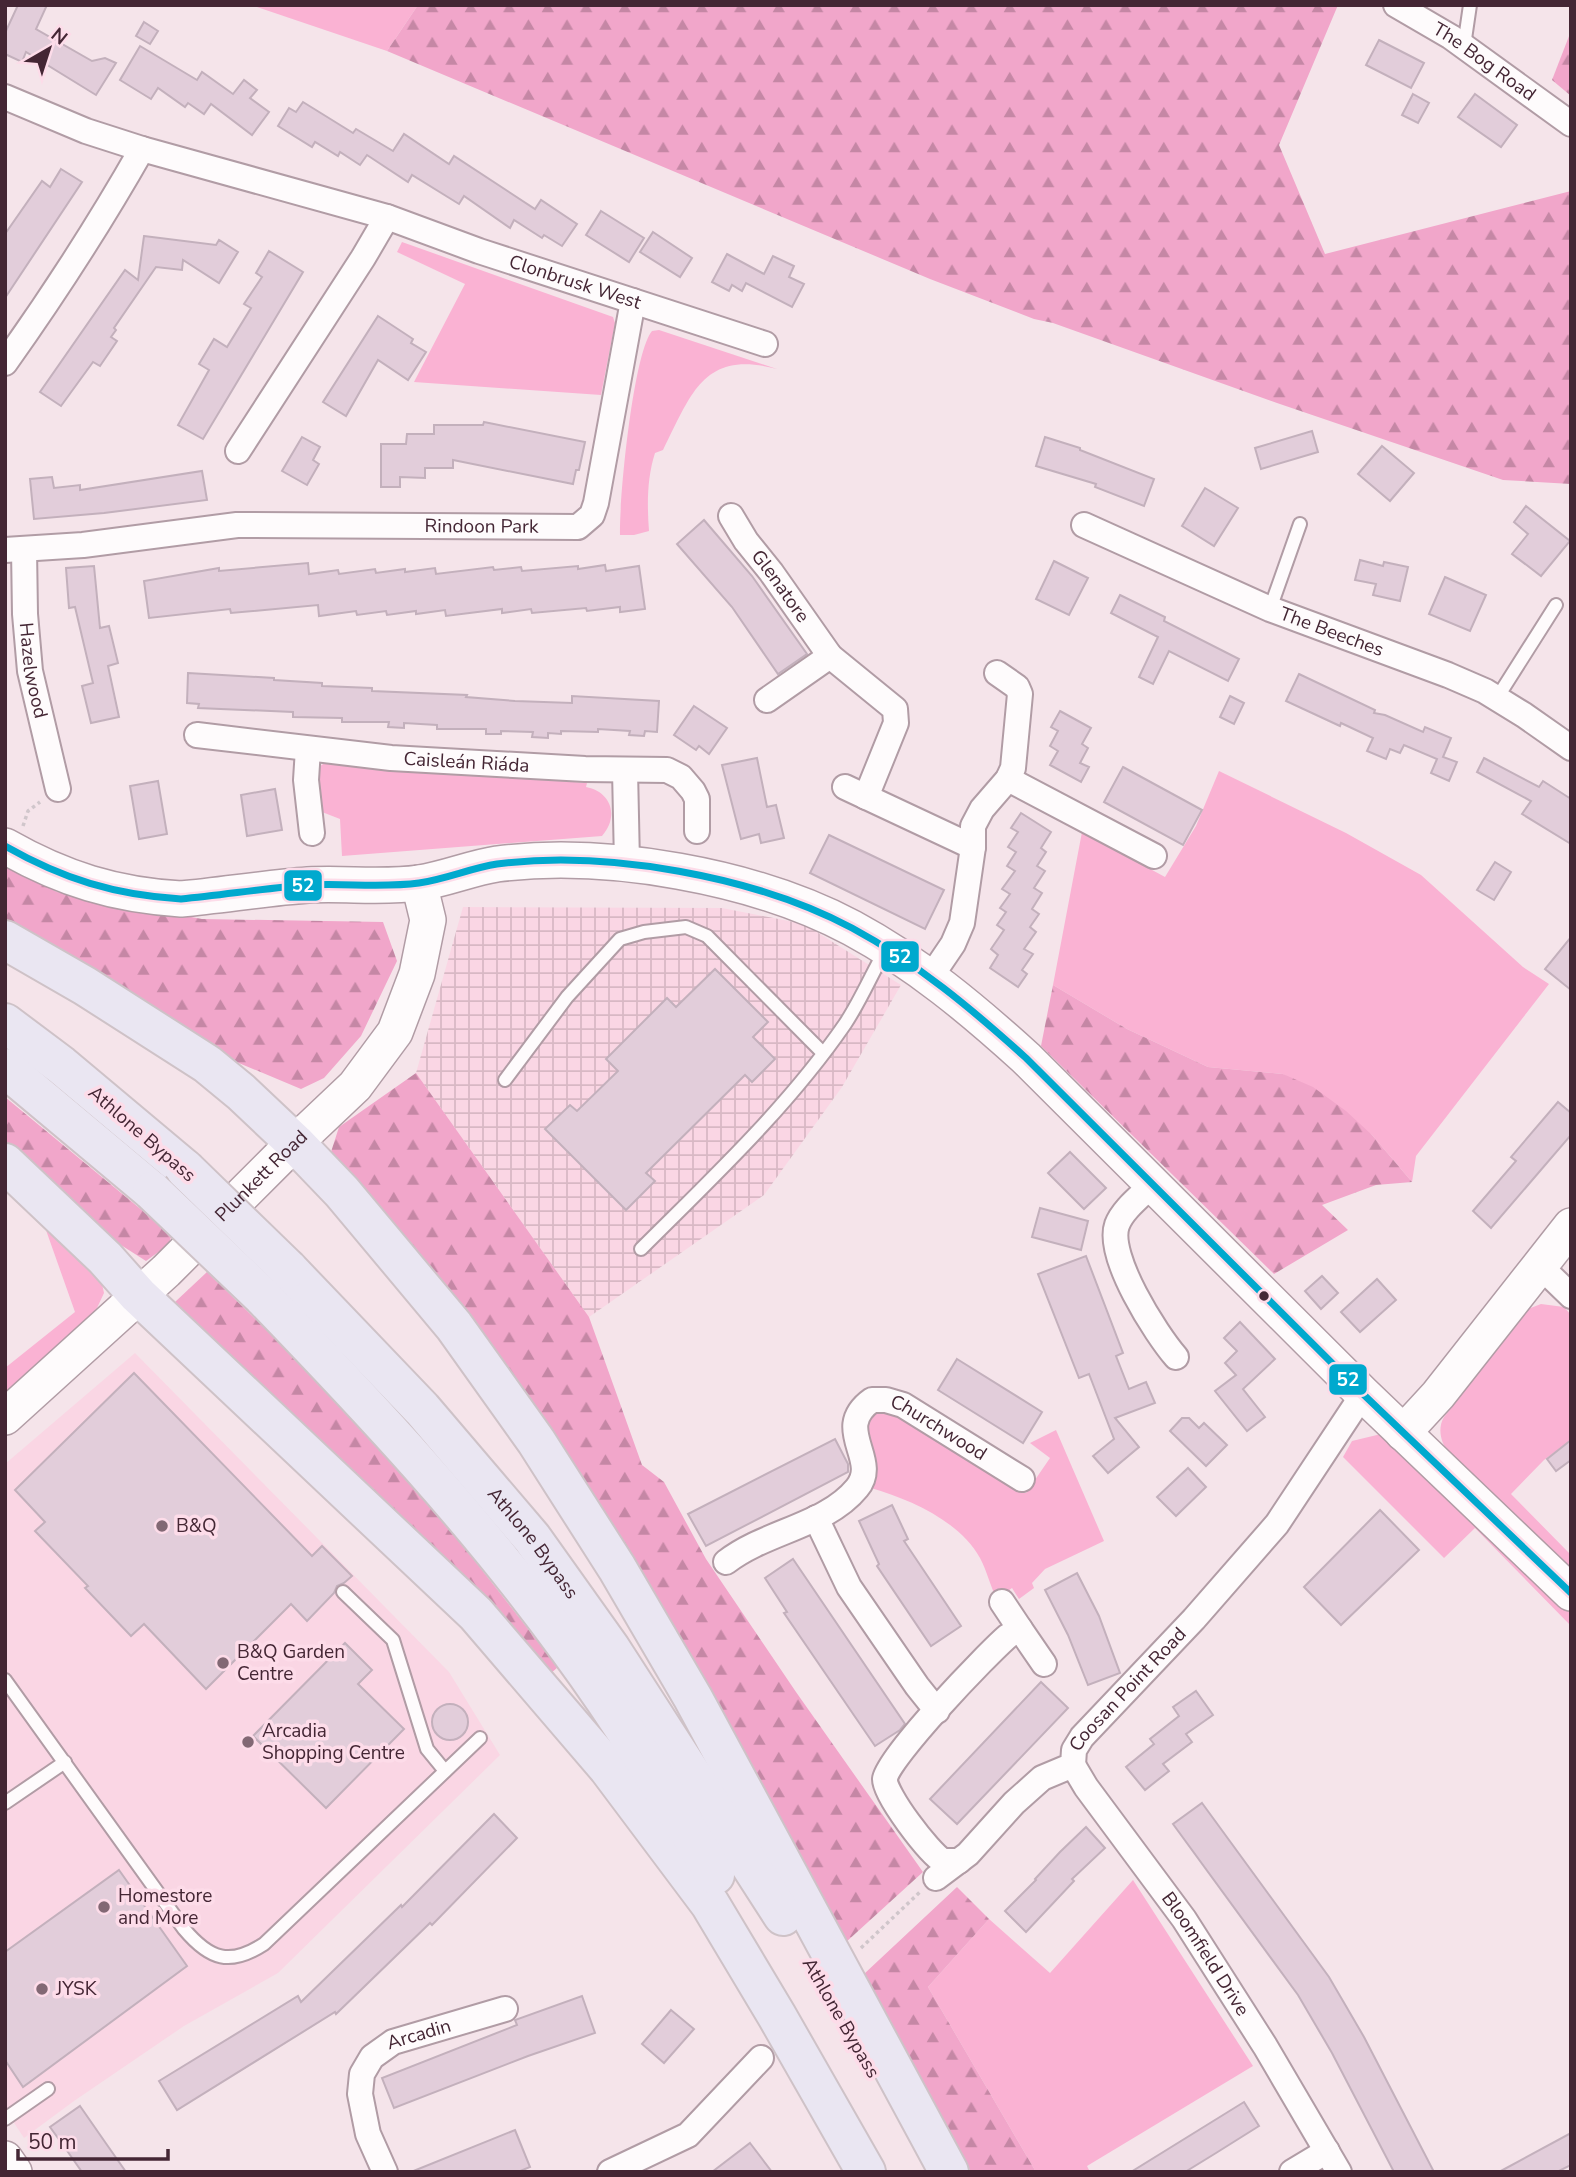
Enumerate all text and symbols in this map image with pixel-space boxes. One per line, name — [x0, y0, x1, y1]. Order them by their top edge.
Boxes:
north arrow — [14, 14, 84, 84]
street label: The Bog Road — [1428, 16, 1541, 107]
text: N — [45, 22, 73, 51]
street label: Clonbrusk West — [506, 249, 645, 316]
street label: Rindoon Park — [425, 513, 539, 540]
street label: Glenatore — [745, 544, 816, 628]
street label: The Beeches — [1276, 601, 1388, 663]
street label: Hazelwood — [13, 621, 54, 721]
street label: Caisleán Riáda — [403, 746, 530, 779]
line badge: 52 — [283, 869, 323, 902]
text: 52 — [292, 873, 314, 899]
line badge: 52 — [880, 940, 920, 973]
text: 52 — [889, 944, 911, 970]
street label: Athlone Bypass — [83, 1080, 201, 1188]
street label: Plunkett Road — [209, 1124, 313, 1228]
unlabelled marker — [1257, 1289, 1271, 1303]
line badge: 52 — [1328, 1363, 1368, 1396]
text: 52 — [1337, 1367, 1359, 1393]
street label: Churchwood — [888, 1389, 992, 1467]
street label: Athlone Bypass — [481, 1482, 584, 1604]
place label: B&Q — [176, 1513, 217, 1539]
marker: B&Q — [154, 1518, 170, 1534]
street label: Coosan Point Road — [1063, 1622, 1192, 1756]
place label: B&Q Garden Centre — [237, 1639, 345, 1687]
marker: B&Q Garden Centre — [215, 1655, 231, 1671]
place label: Arcadia Shopping Centre — [262, 1718, 405, 1766]
marker: Arcadia Shopping Centre — [240, 1734, 256, 1750]
place label: Homestore and More — [118, 1883, 212, 1931]
street label: Bloomfield Drive — [1155, 1887, 1256, 2021]
marker: Homestore and More — [96, 1899, 112, 1915]
street label: Athlone Bypass — [796, 1953, 886, 2083]
place label: JYSK — [55, 1976, 98, 2002]
marker: JYSK — [34, 1981, 50, 1997]
street label: Arcadin — [384, 2013, 454, 2056]
scale bar — [18, 2118, 168, 2162]
text: 50 m — [28, 2128, 77, 2156]

